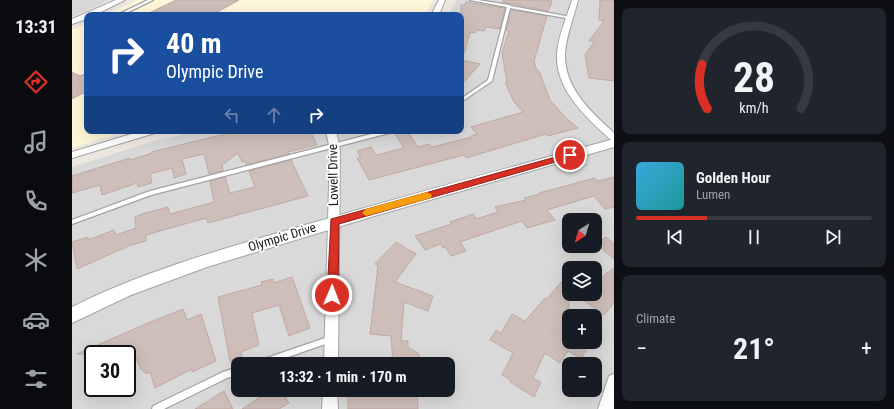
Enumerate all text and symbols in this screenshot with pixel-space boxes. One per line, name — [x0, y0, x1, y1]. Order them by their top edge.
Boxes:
text: 13:31 — [15, 16, 57, 37]
text: 40 m — [166, 27, 222, 60]
icon: right — [100, 28, 152, 80]
text: 28 — [733, 53, 775, 102]
text: Olympic Drive — [166, 61, 263, 82]
icon: directions — [22, 68, 50, 96]
text: km/h — [739, 99, 769, 115]
icon: left — [221, 104, 243, 126]
icon: ahead — [263, 104, 285, 126]
icon: right — [305, 104, 327, 126]
icon: music — [22, 128, 50, 156]
pin — [553, 138, 587, 172]
street label: Lowell Drive — [325, 144, 341, 206]
icon: arrive — [559, 144, 581, 166]
text: Golden Hour — [696, 169, 771, 187]
icon: phone — [22, 187, 50, 215]
text: Lumen — [696, 187, 730, 202]
north arrow — [562, 213, 602, 253]
map controls — [562, 213, 602, 397]
street label: Olympic Drive — [246, 220, 318, 254]
icon: previous — [664, 226, 686, 248]
icon: pause — [743, 226, 765, 248]
icon: next — [822, 226, 844, 248]
icon: climate — [22, 246, 50, 274]
button: layers — [562, 261, 602, 301]
position arrow — [311, 274, 353, 316]
icon: car — [22, 306, 50, 334]
button: + — [562, 309, 602, 349]
text: Climate — [636, 311, 675, 326]
text: 21° — [733, 331, 775, 366]
text: − — [636, 336, 647, 361]
text: + — [861, 336, 872, 361]
speed limit sign: 30 — [84, 345, 136, 397]
button: − — [562, 357, 602, 397]
icon: filters — [22, 365, 50, 393]
text: 13:32 · 1 min · 170 m — [279, 368, 407, 386]

